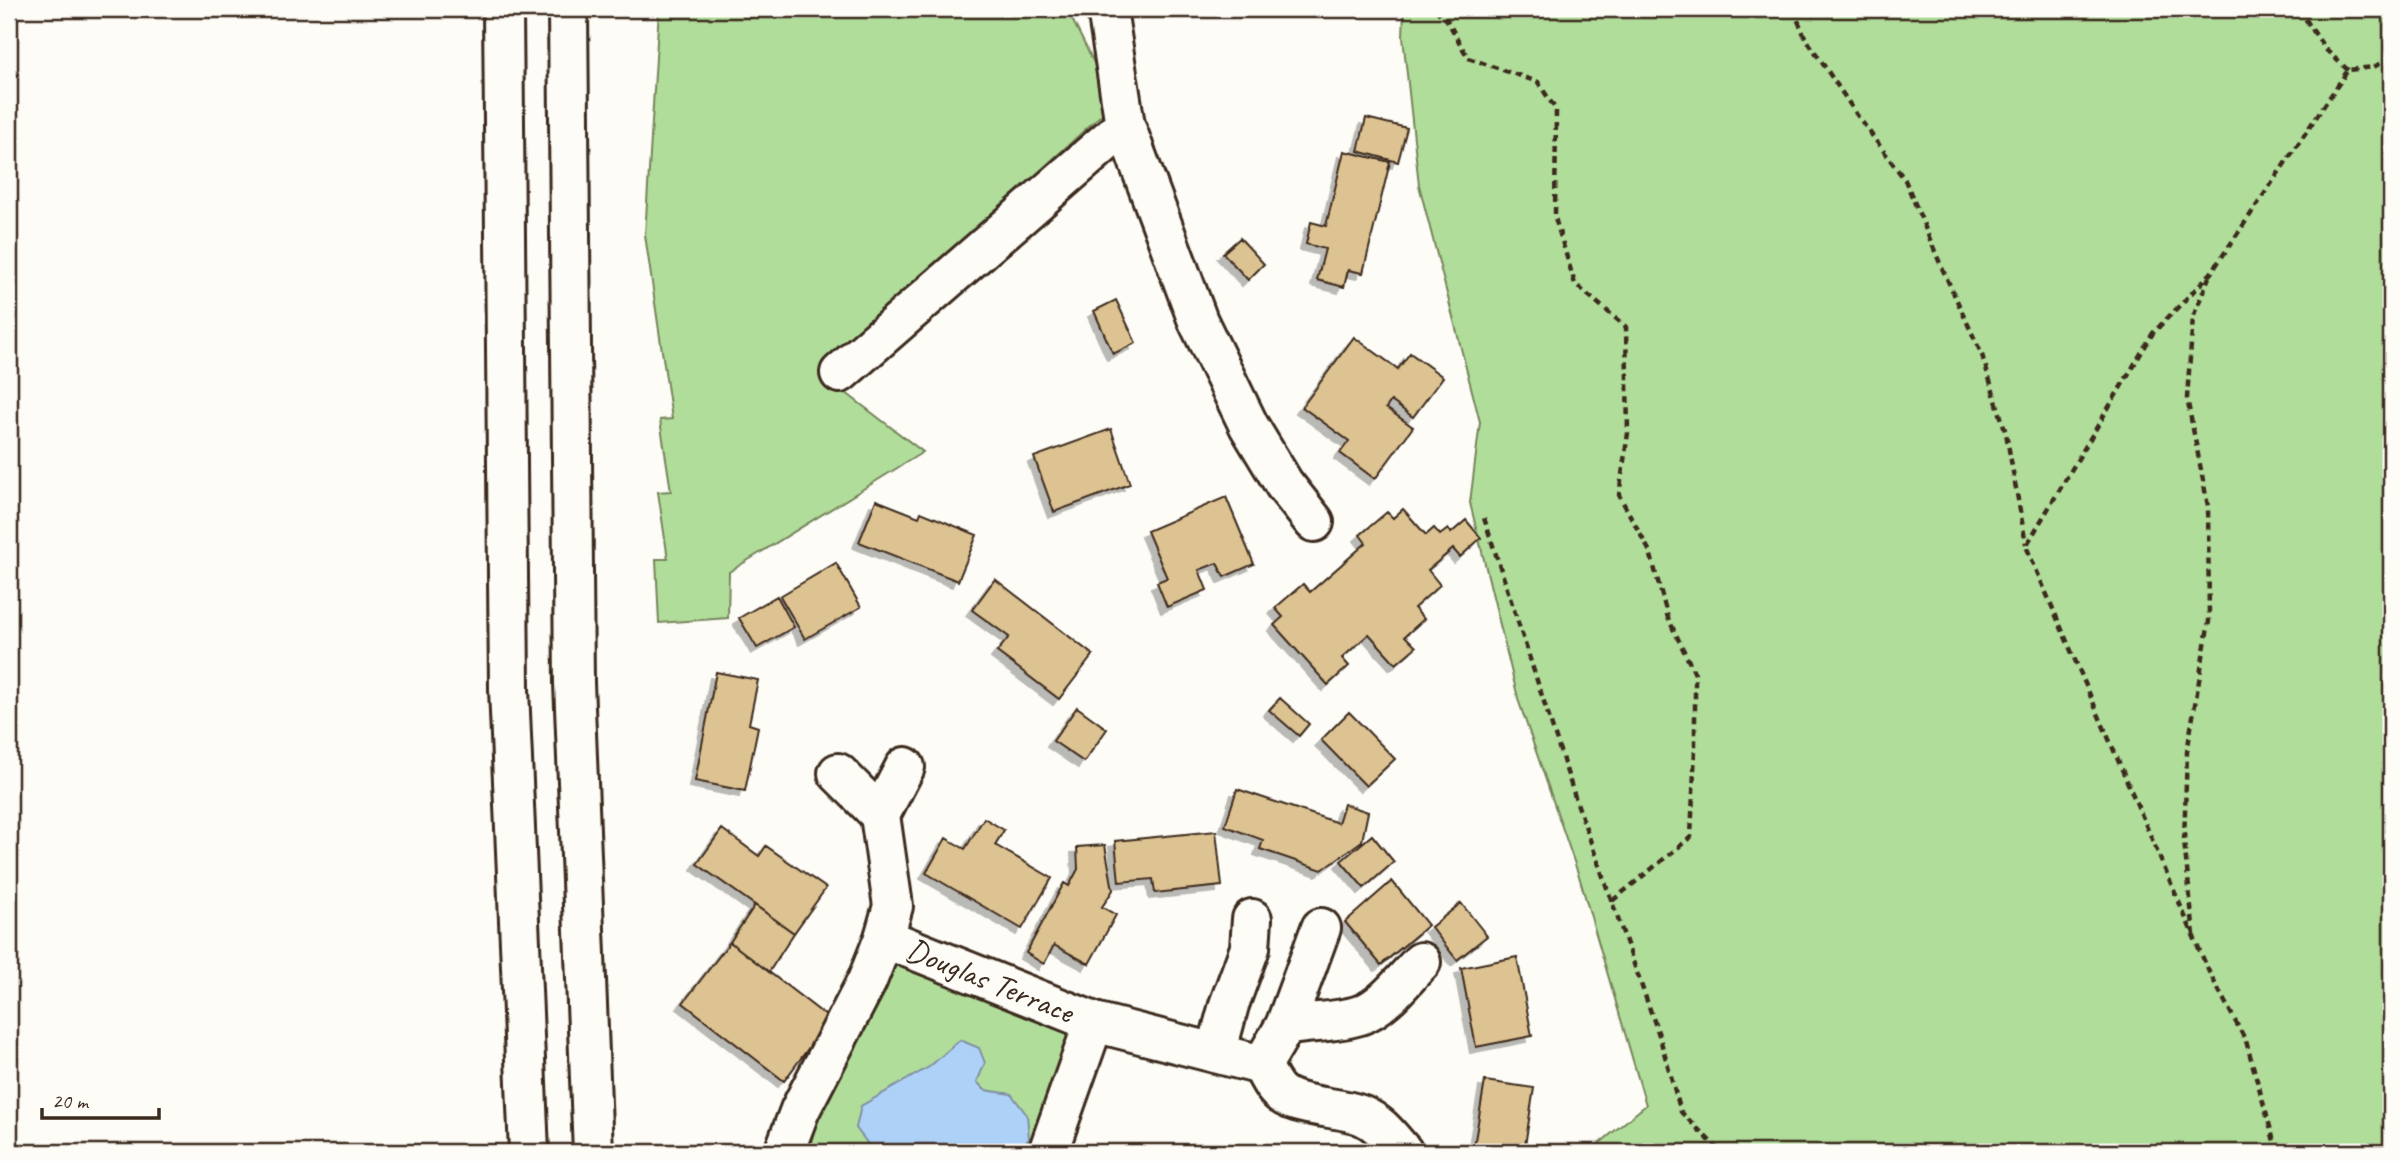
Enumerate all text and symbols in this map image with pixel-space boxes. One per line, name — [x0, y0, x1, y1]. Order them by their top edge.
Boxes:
street label: Douglas Terrace — [900, 928, 1082, 1033]
scale bar — [42, 1077, 159, 1121]
text: 20 m — [52, 1088, 90, 1114]

